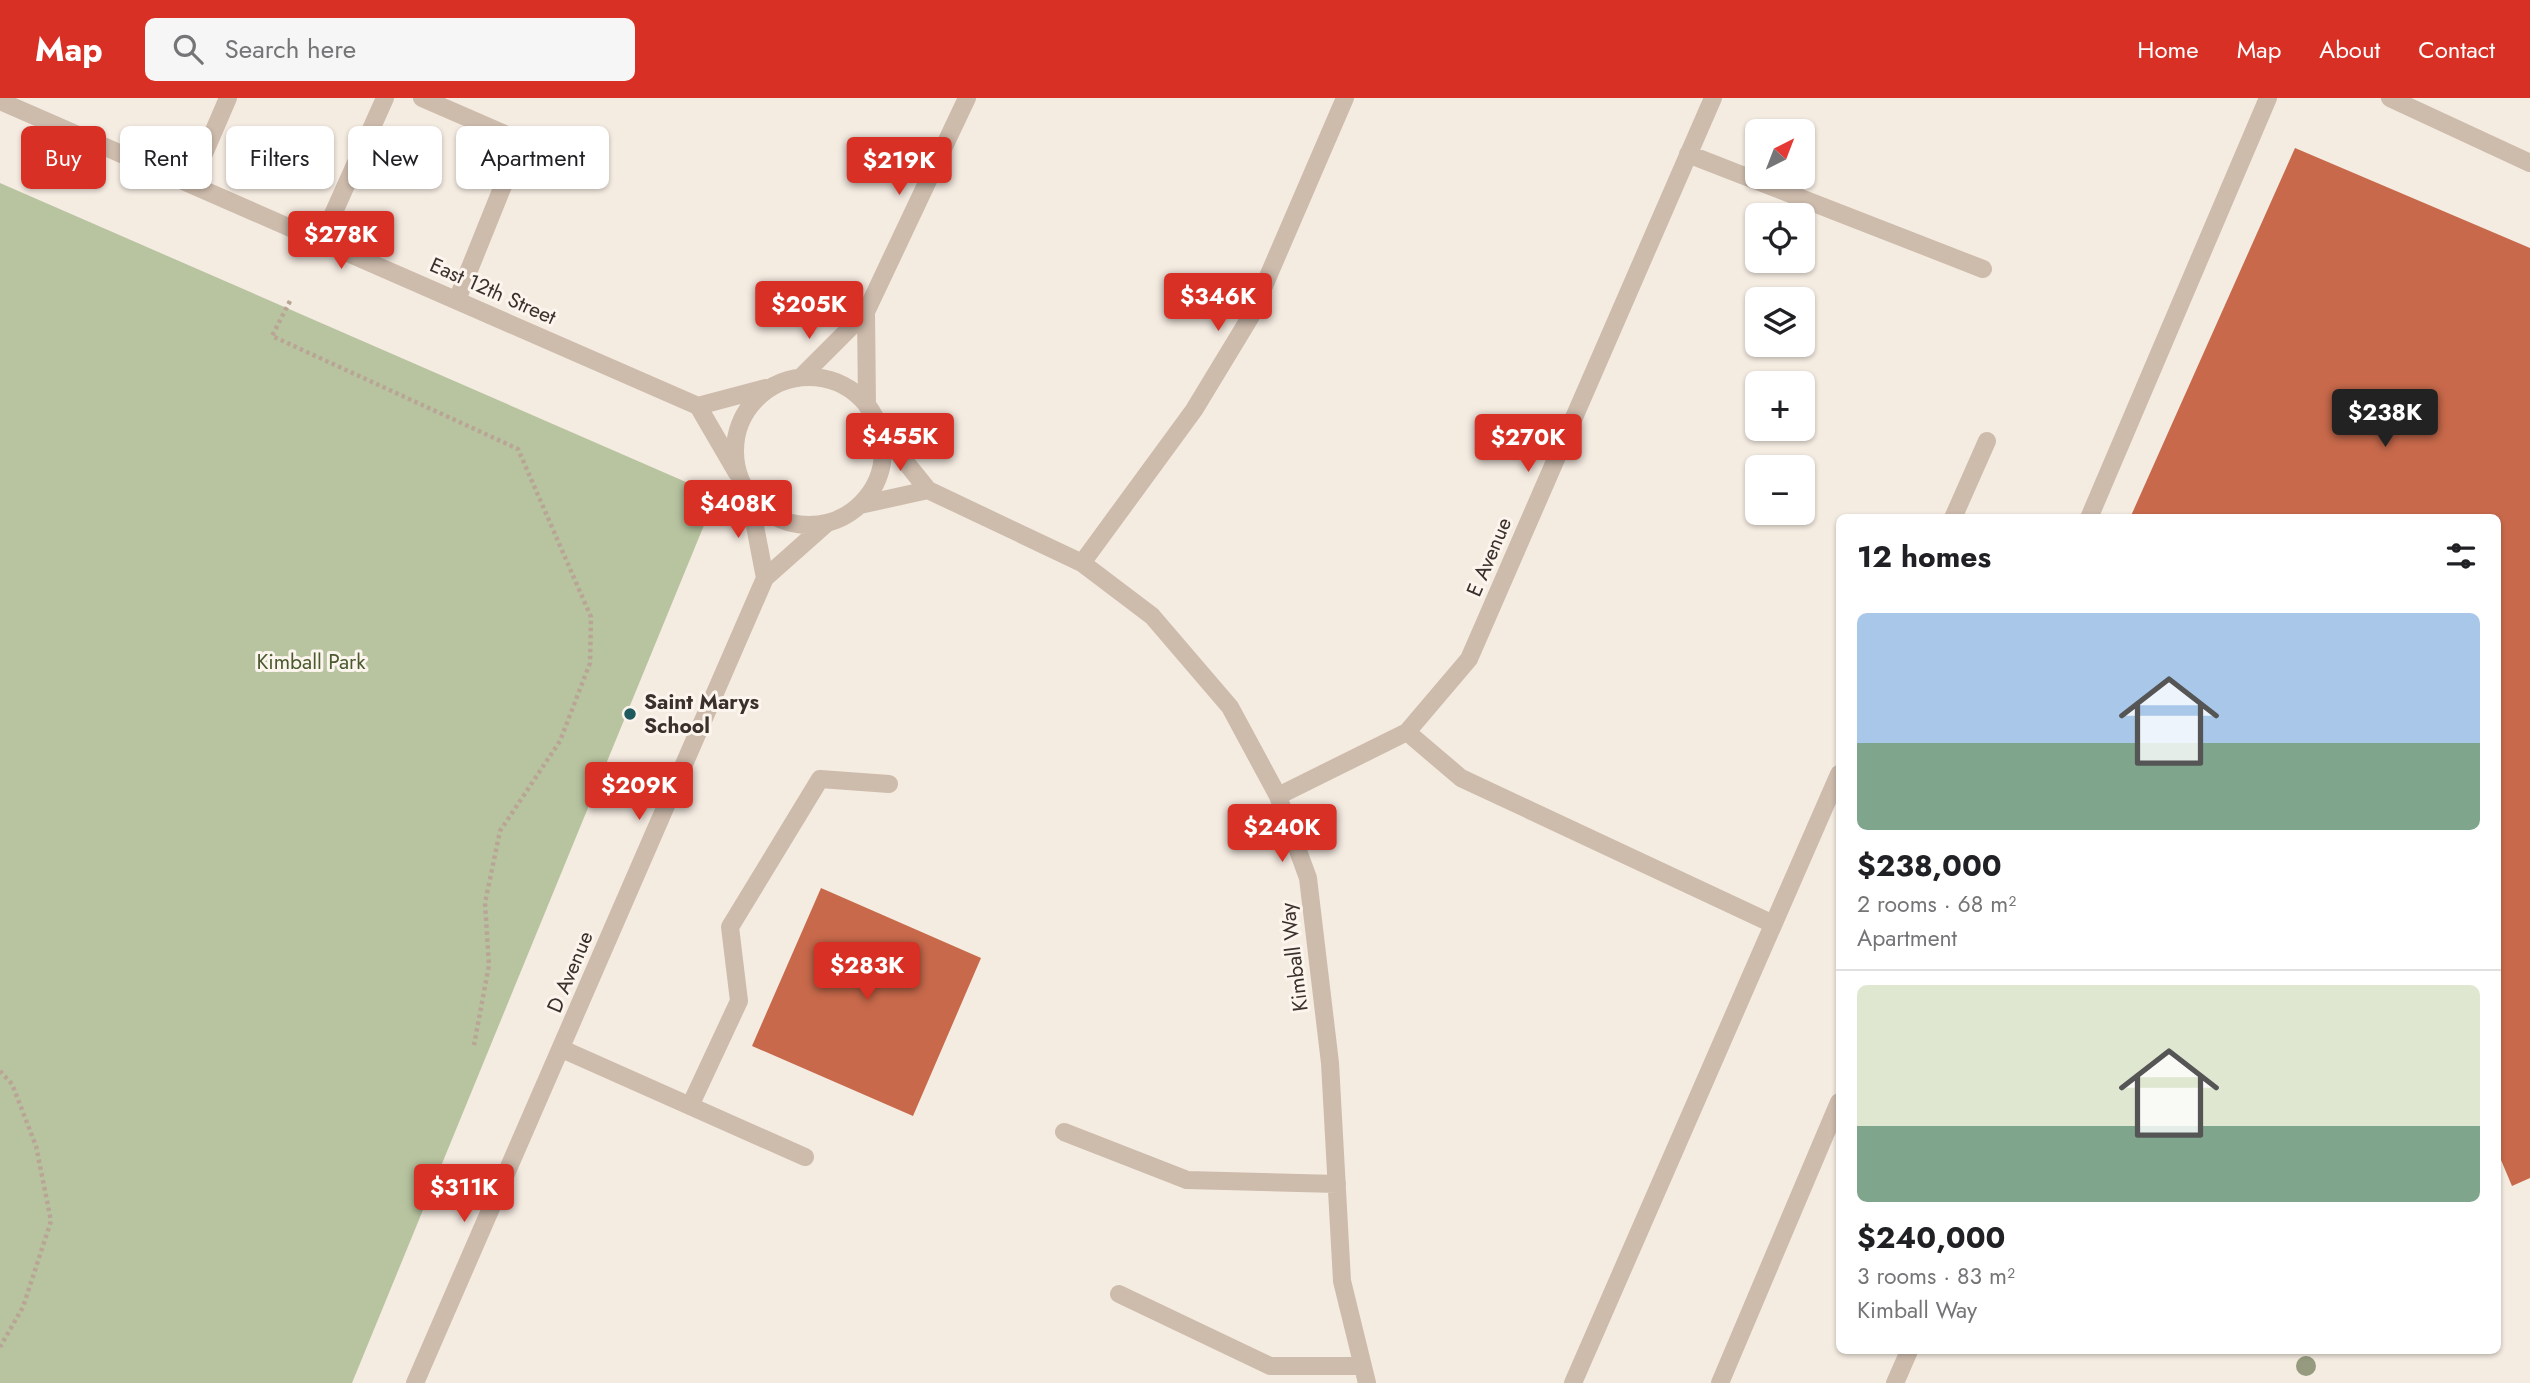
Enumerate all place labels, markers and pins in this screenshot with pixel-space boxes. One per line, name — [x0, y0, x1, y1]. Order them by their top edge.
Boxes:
pin: $219K — [850, 138, 948, 197]
pin: $278K — [292, 212, 390, 271]
pin: $346K — [1169, 274, 1267, 333]
pin: $205K — [760, 282, 858, 341]
pin: $238K — [2336, 390, 2434, 449]
pin: $455K — [851, 414, 949, 473]
pin: $270K — [1479, 414, 1577, 474]
pin: $408K — [689, 480, 787, 540]
place label: Saint Marys School — [644, 687, 760, 741]
marker: Saint Marys School — [622, 706, 638, 722]
pin: $209K — [590, 762, 688, 822]
pin: $240K — [1233, 804, 1331, 864]
pin: $283K — [818, 942, 916, 1002]
pin: $311K — [415, 1164, 513, 1224]

